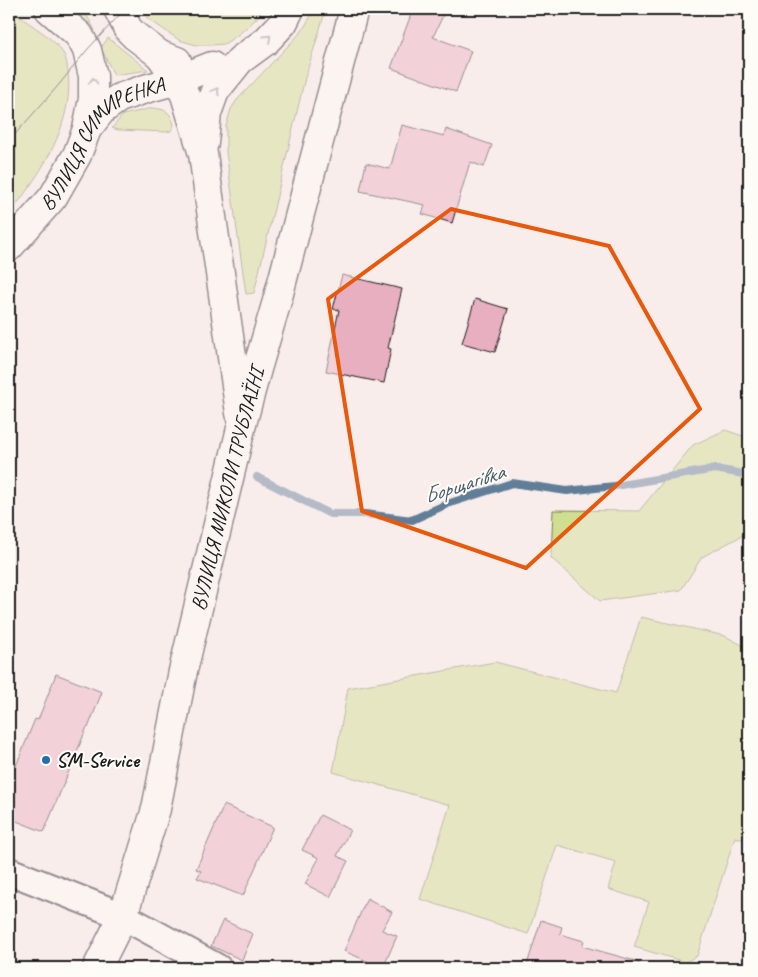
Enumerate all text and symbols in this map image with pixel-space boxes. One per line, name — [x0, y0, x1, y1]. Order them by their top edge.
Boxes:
one-way arrow — [263, 35, 272, 44]
street label: ВУЛИЦЯ СИМИРЕНКА — [34, 71, 169, 216]
one-way arrow — [87, 77, 98, 85]
one-way arrow — [210, 87, 220, 96]
street label: ВУЛИЦЯ МИКОЛИ ТРУБЛАЇНІ — [185, 361, 271, 613]
water label: Борщагівка — [420, 457, 510, 510]
place label: SM-Service — [56, 747, 141, 773]
marker: SM-Service — [40, 754, 52, 766]

